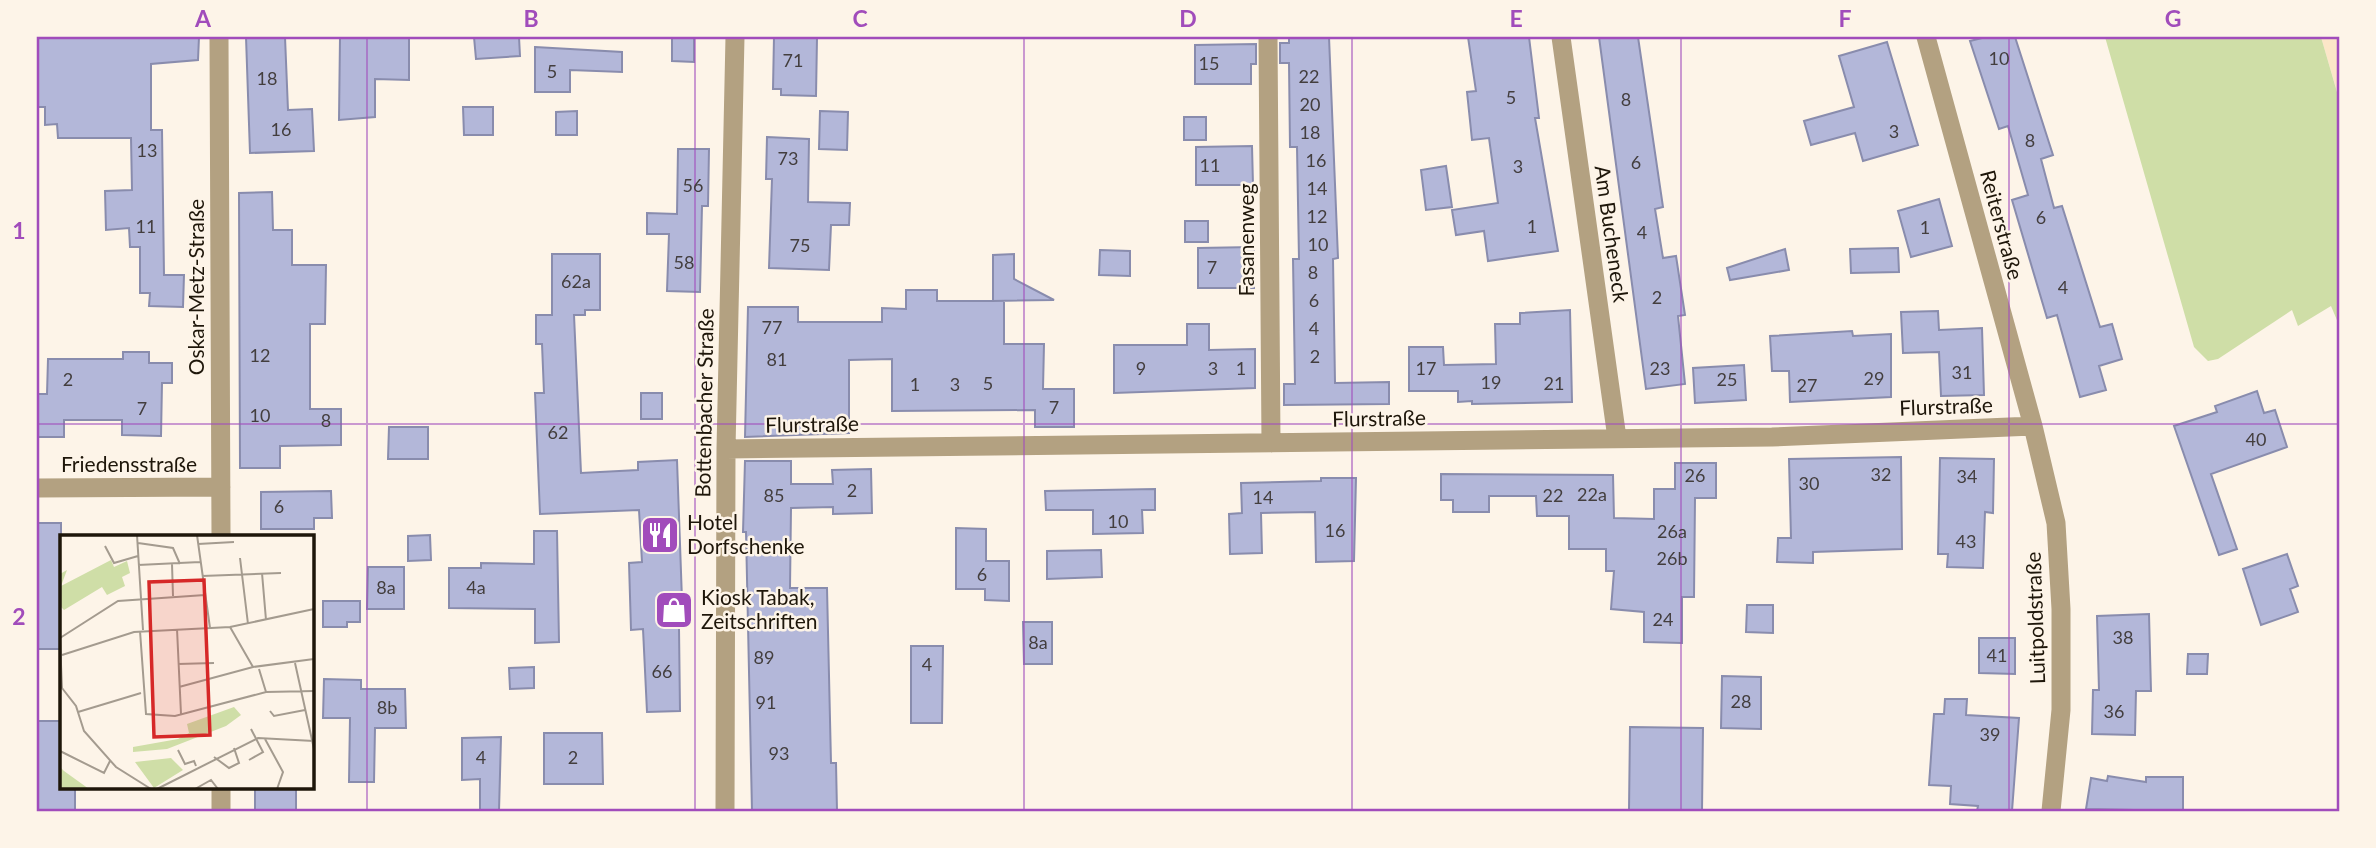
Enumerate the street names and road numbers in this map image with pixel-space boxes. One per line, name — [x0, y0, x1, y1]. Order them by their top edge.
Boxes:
street label: Am Bucheneck — [1590, 164, 1635, 304]
street label: Reiterstraße — [1976, 167, 2029, 282]
street label: Fasanenweg — [1233, 183, 1258, 297]
street label: Oskar-Metz-Straße — [183, 199, 208, 375]
street label: Bottenbacher Straße — [689, 308, 718, 498]
street label: Flurstraße — [1899, 391, 1993, 420]
street label: Flurstraße — [1332, 404, 1426, 431]
street label: Flurstraße — [765, 410, 859, 437]
street label: Friedensstraße — [61, 451, 197, 476]
street label: Luitpoldstraße — [2020, 551, 2049, 685]

